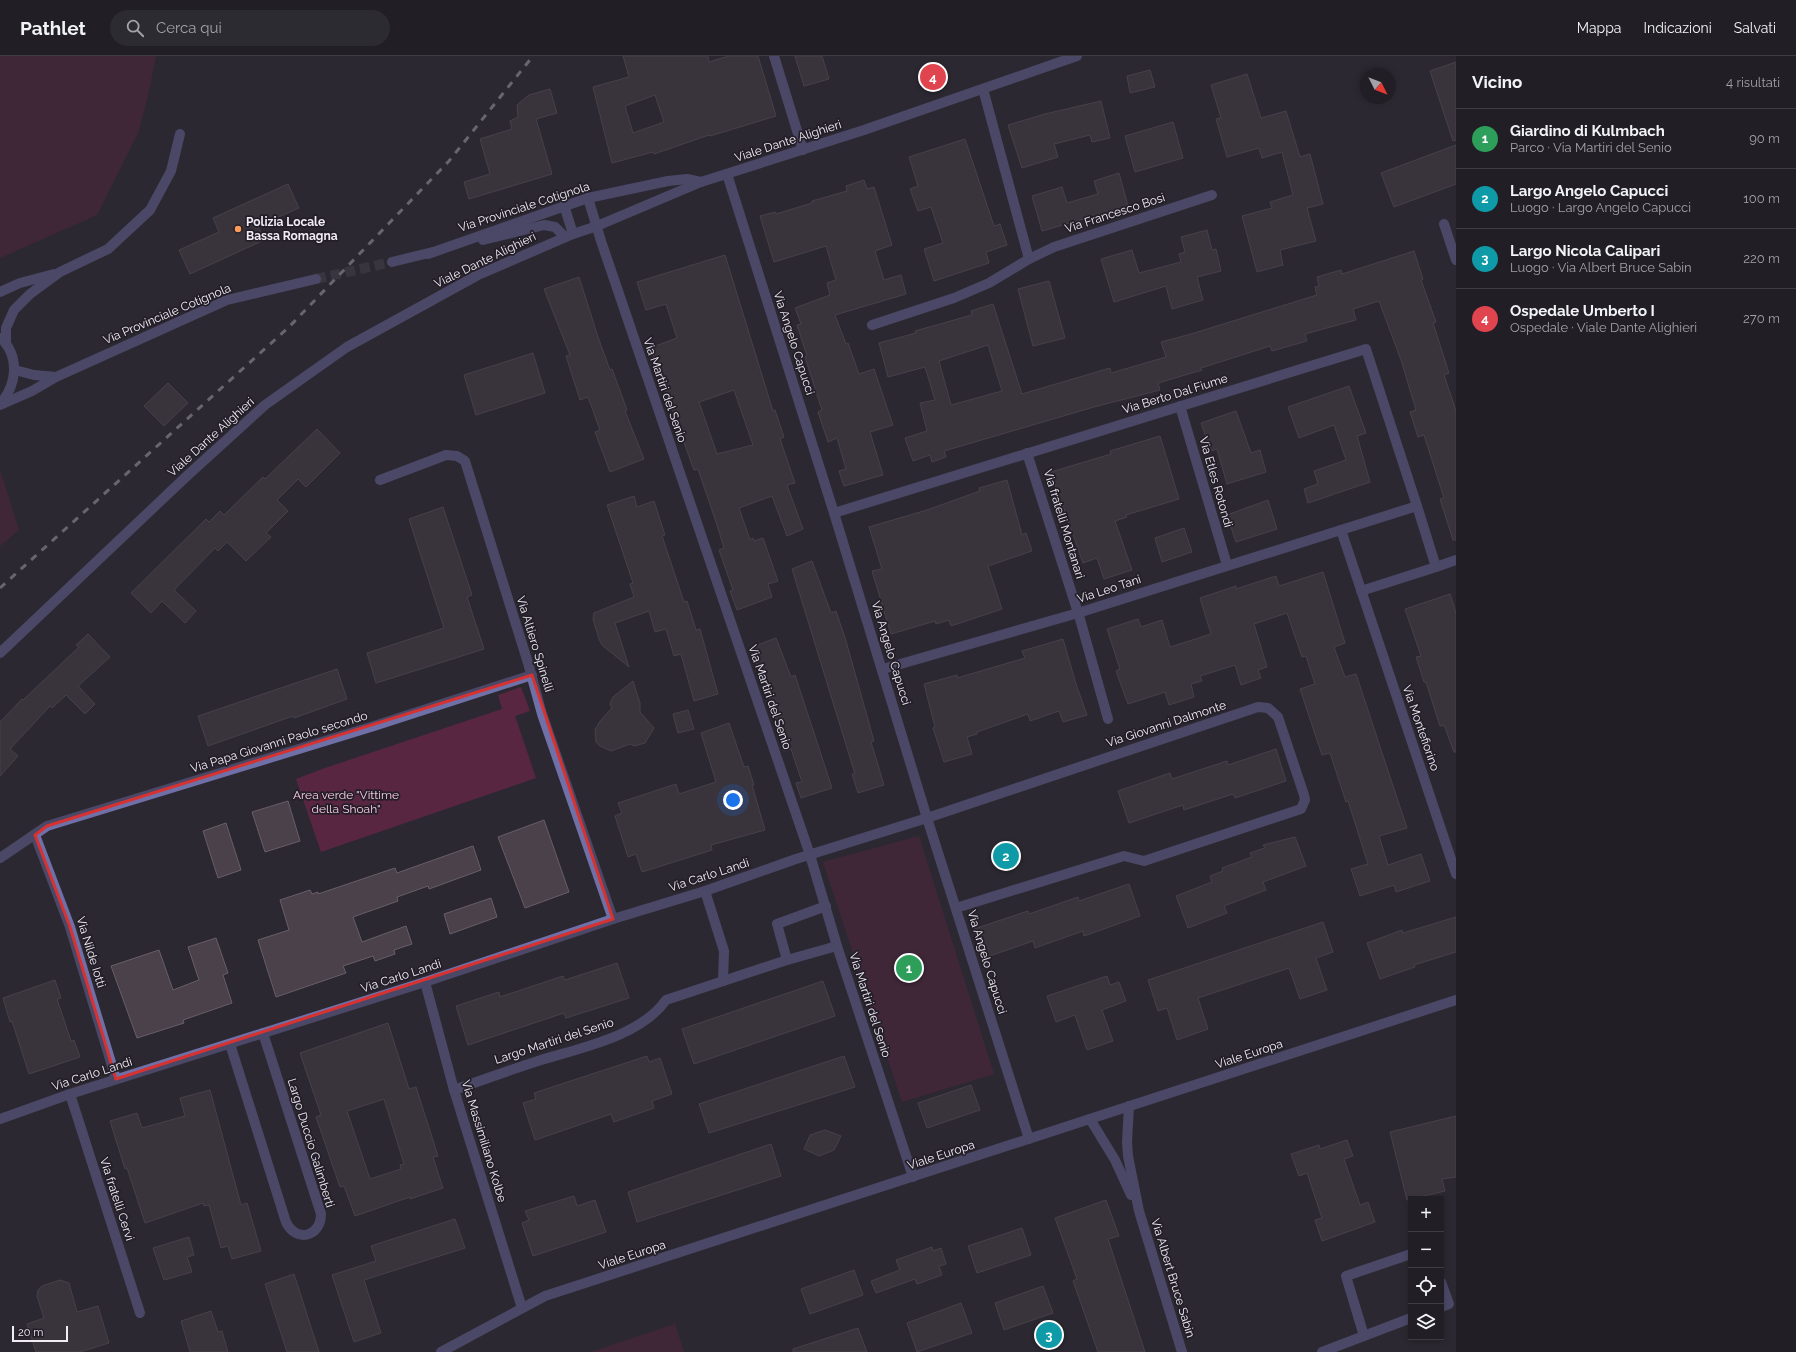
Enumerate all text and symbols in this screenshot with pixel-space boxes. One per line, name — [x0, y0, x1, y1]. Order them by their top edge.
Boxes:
search box — [110, 10, 390, 46]
text: Pathlet — [20, 17, 86, 39]
icon: search — [124, 17, 146, 39]
text: Cerca qui — [156, 19, 222, 37]
text: Mappa — [1577, 20, 1622, 36]
text: Indicazioni — [1644, 20, 1712, 36]
text: Salvati — [1734, 20, 1776, 36]
pin: 4 — [920, 62, 946, 92]
north arrow — [1360, 68, 1396, 104]
text: Vicino — [1472, 72, 1522, 92]
text: 4 risultati — [1726, 75, 1780, 90]
street label: Viale Dante Alighieri — [733, 117, 843, 165]
text: Giardino di Kulmbach — [1510, 122, 1665, 140]
text: 1 — [1482, 131, 1488, 146]
text: 90 m — [1749, 131, 1780, 146]
text: Parco · Via Martiri del Senio — [1510, 140, 1672, 155]
street label: Via Provinciale Cotignola — [457, 179, 591, 235]
text: Largo Angelo Capucci — [1510, 182, 1668, 200]
street label: Via Francesco Bosi — [1063, 190, 1167, 236]
text: 2 — [1481, 191, 1489, 206]
text: 100 m — [1743, 191, 1780, 206]
text: Luogo · Largo Angelo Capucci — [1510, 200, 1691, 215]
place label: Polizia Locale Bassa Romagna — [246, 215, 338, 243]
marker: Polizia Locale Bassa Romagna — [233, 224, 243, 234]
street label: Viale Dante Alighieri — [432, 229, 538, 291]
text: Largo Nicola Calipari — [1510, 242, 1660, 260]
text: 3 — [1481, 251, 1489, 266]
text: 220 m — [1743, 251, 1780, 266]
text: Luogo · Via Albert Bruce Sabin — [1510, 260, 1692, 275]
street label: Via Provinciale Cotignola — [101, 281, 233, 347]
street label: Via Angelo Capucci — [771, 289, 817, 397]
text: Ospedale Umberto I — [1510, 302, 1655, 320]
text: 4 — [1481, 311, 1489, 326]
text: 270 m — [1743, 311, 1780, 326]
text: Ospedale · Viale Dante Alighieri — [1510, 320, 1697, 335]
street label: Via Martiri del Senio — [641, 336, 689, 444]
street label: Via Berto Dal Fiume — [1121, 371, 1229, 417]
street label: Viale Dante Alighieri — [165, 395, 257, 479]
street label: Via Etles Rotondi — [1196, 435, 1236, 529]
street label: Via fratelli Montanari — [1041, 468, 1087, 580]
street label: Via Leo Tani — [1075, 572, 1143, 606]
street label: Via Altiero Spinelli — [514, 594, 556, 694]
street label: Via Angelo Capucci — [869, 599, 913, 707]
street label: Via Martiri del Senio — [746, 643, 794, 751]
street label: Via Montefiorino — [1400, 683, 1442, 773]
street label: Via Giovanni Dalmonte — [1104, 698, 1228, 750]
street label: Via Papa Giovanni Paolo secondo — [189, 708, 369, 776]
park label: Area verde "Vittime della Shoah" — [293, 788, 399, 816]
your location — [723, 790, 743, 810]
pin: 2 — [993, 841, 1019, 871]
street label: Via Carlo Landi — [667, 855, 751, 895]
street label: Via Angelo Capucci — [965, 908, 1009, 1016]
street label: Via Nilde Iotti — [74, 915, 108, 989]
street label: Via Martiri del Senio — [846, 951, 894, 1059]
pin: 1 — [896, 953, 922, 983]
street label: Via Carlo Landi — [359, 956, 443, 996]
street label: Largo Martiri del Senio — [493, 1015, 615, 1067]
street label: Viale Europa — [1214, 1037, 1284, 1071]
street label: Via Carlo Landi — [50, 1054, 134, 1094]
street label: Largo Duccio Galimberti — [285, 1077, 337, 1209]
street label: Via Massimiliano Kolbe — [459, 1078, 509, 1204]
street label: Viale Europa — [906, 1138, 976, 1172]
street label: Via fratelli Cervi — [97, 1156, 137, 1242]
map controls — [1408, 1196, 1444, 1340]
button: + — [1408, 1196, 1444, 1232]
street label: Via Albert Bruce Sabin — [1148, 1217, 1198, 1339]
button: − — [1408, 1232, 1444, 1268]
street label: Viale Europa — [597, 1238, 667, 1272]
button: locate — [1408, 1268, 1444, 1304]
button: layers — [1408, 1304, 1444, 1340]
pin: 3 — [1036, 1320, 1062, 1350]
scale bar — [12, 1324, 68, 1343]
text: 20 m — [18, 1326, 43, 1339]

